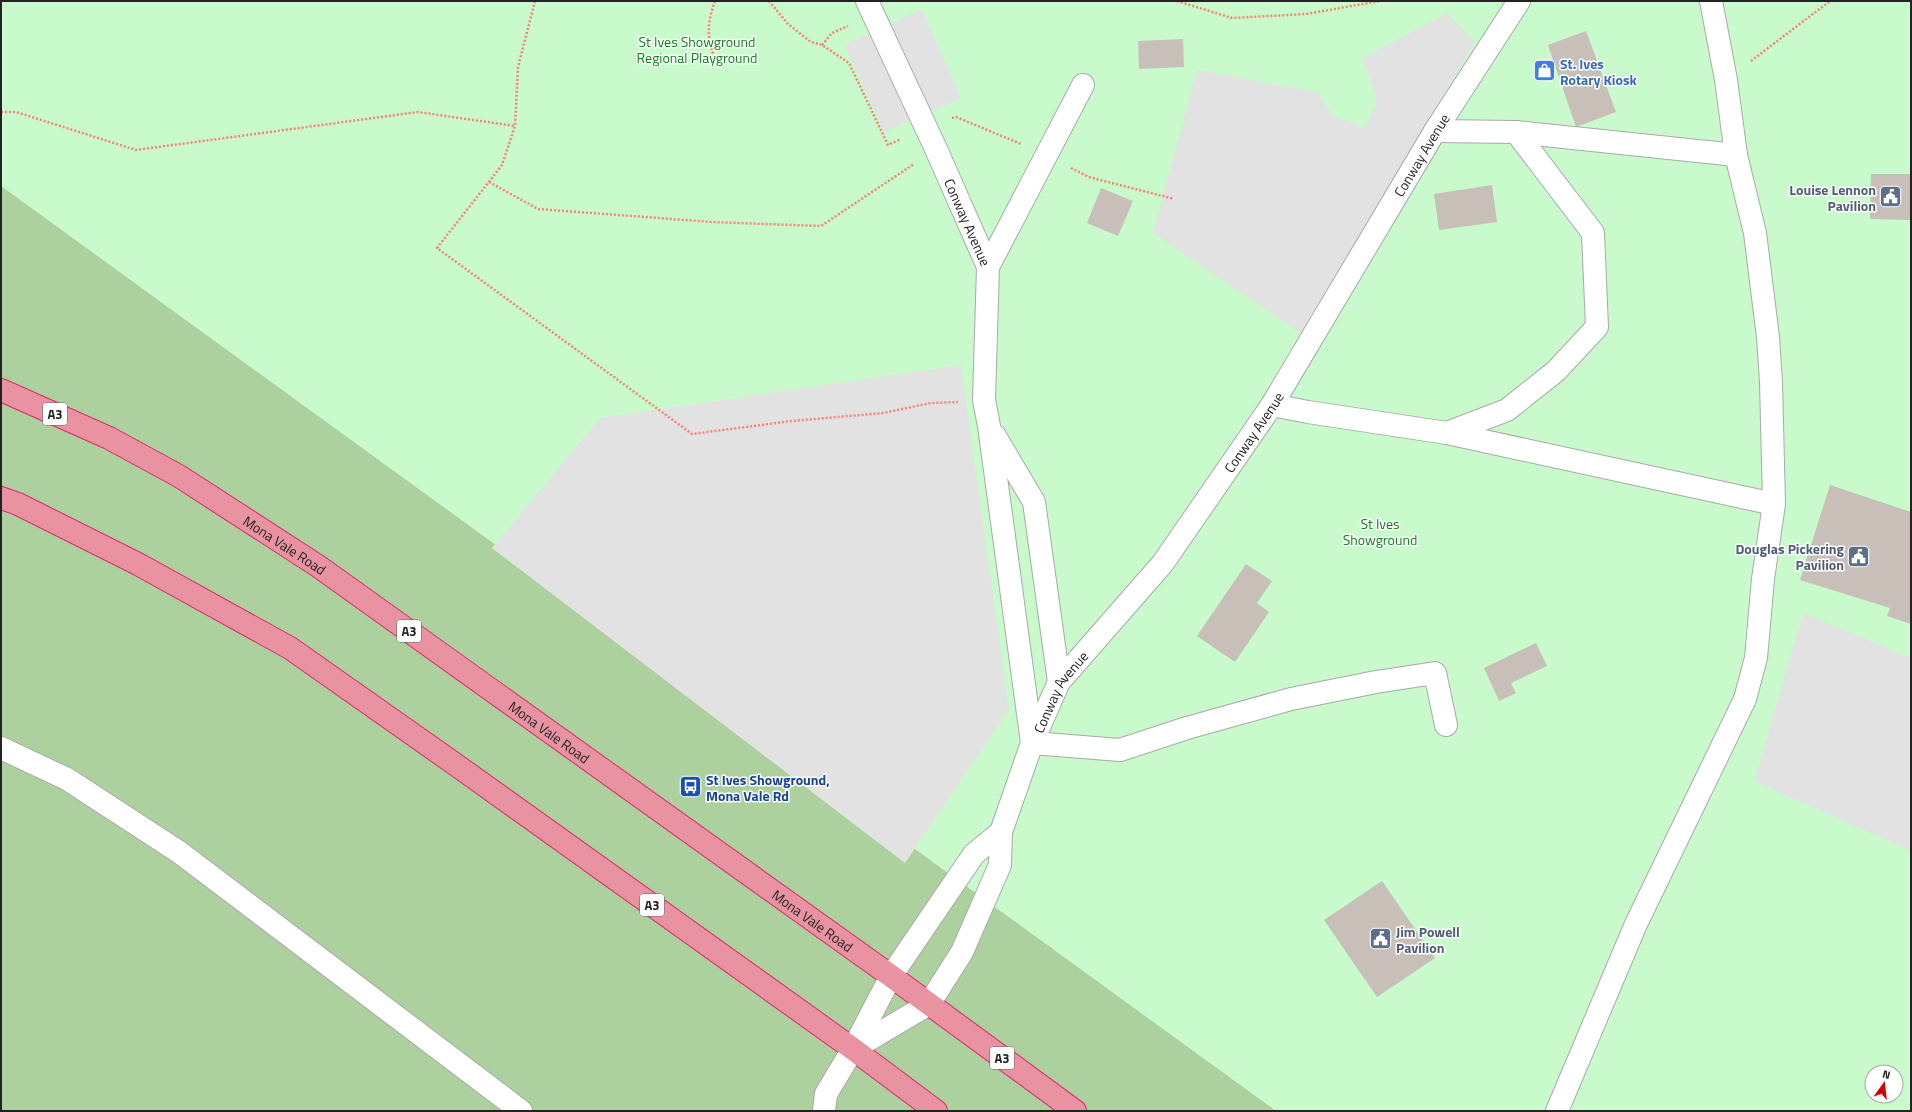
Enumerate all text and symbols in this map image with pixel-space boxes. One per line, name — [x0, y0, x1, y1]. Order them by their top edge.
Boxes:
park label: St Ives Showground Regional Playground — [637, 31, 757, 68]
place label: St. Ives Rotary Kiosk — [1560, 53, 1638, 90]
shop icon: St. Ives Rotary Kiosk — [1532, 58, 1558, 84]
street label: Conway Avenue — [1388, 109, 1454, 200]
street label: Conway Avenue — [940, 175, 997, 269]
place label: Louise Lennon Pavilion — [1789, 179, 1876, 216]
public building icon: Louise Lennon Pavilion — [1878, 184, 1904, 210]
street label: Conway Avenue — [1218, 388, 1288, 476]
road number: A3 — [43, 403, 67, 425]
street label: Mona Vale Road — [239, 510, 331, 579]
park label: St Ives Showground — [1343, 513, 1417, 550]
place label: Douglas Pickering Pavilion — [1735, 538, 1845, 575]
public building icon: Douglas Pickering Pavilion — [1846, 543, 1872, 569]
road number: A3 — [397, 620, 421, 642]
street label: Conway Avenue — [1027, 646, 1093, 736]
street label: Mona Vale Road — [505, 695, 594, 768]
place label: St Ives Showground, Mona Vale Rd — [706, 769, 830, 806]
bus stop icon: St Ives Showground, Mona Vale Rd — [677, 774, 703, 800]
street label: Mona Vale Road — [768, 884, 858, 956]
road number: A3 — [640, 894, 664, 916]
place label: Jim Powell Pavilion — [1396, 921, 1460, 958]
public building icon: Jim Powell Pavilion — [1367, 926, 1393, 952]
road number: A3 — [990, 1047, 1014, 1069]
north arrow — [1864, 1064, 1904, 1104]
text: N — [1881, 1066, 1892, 1083]

